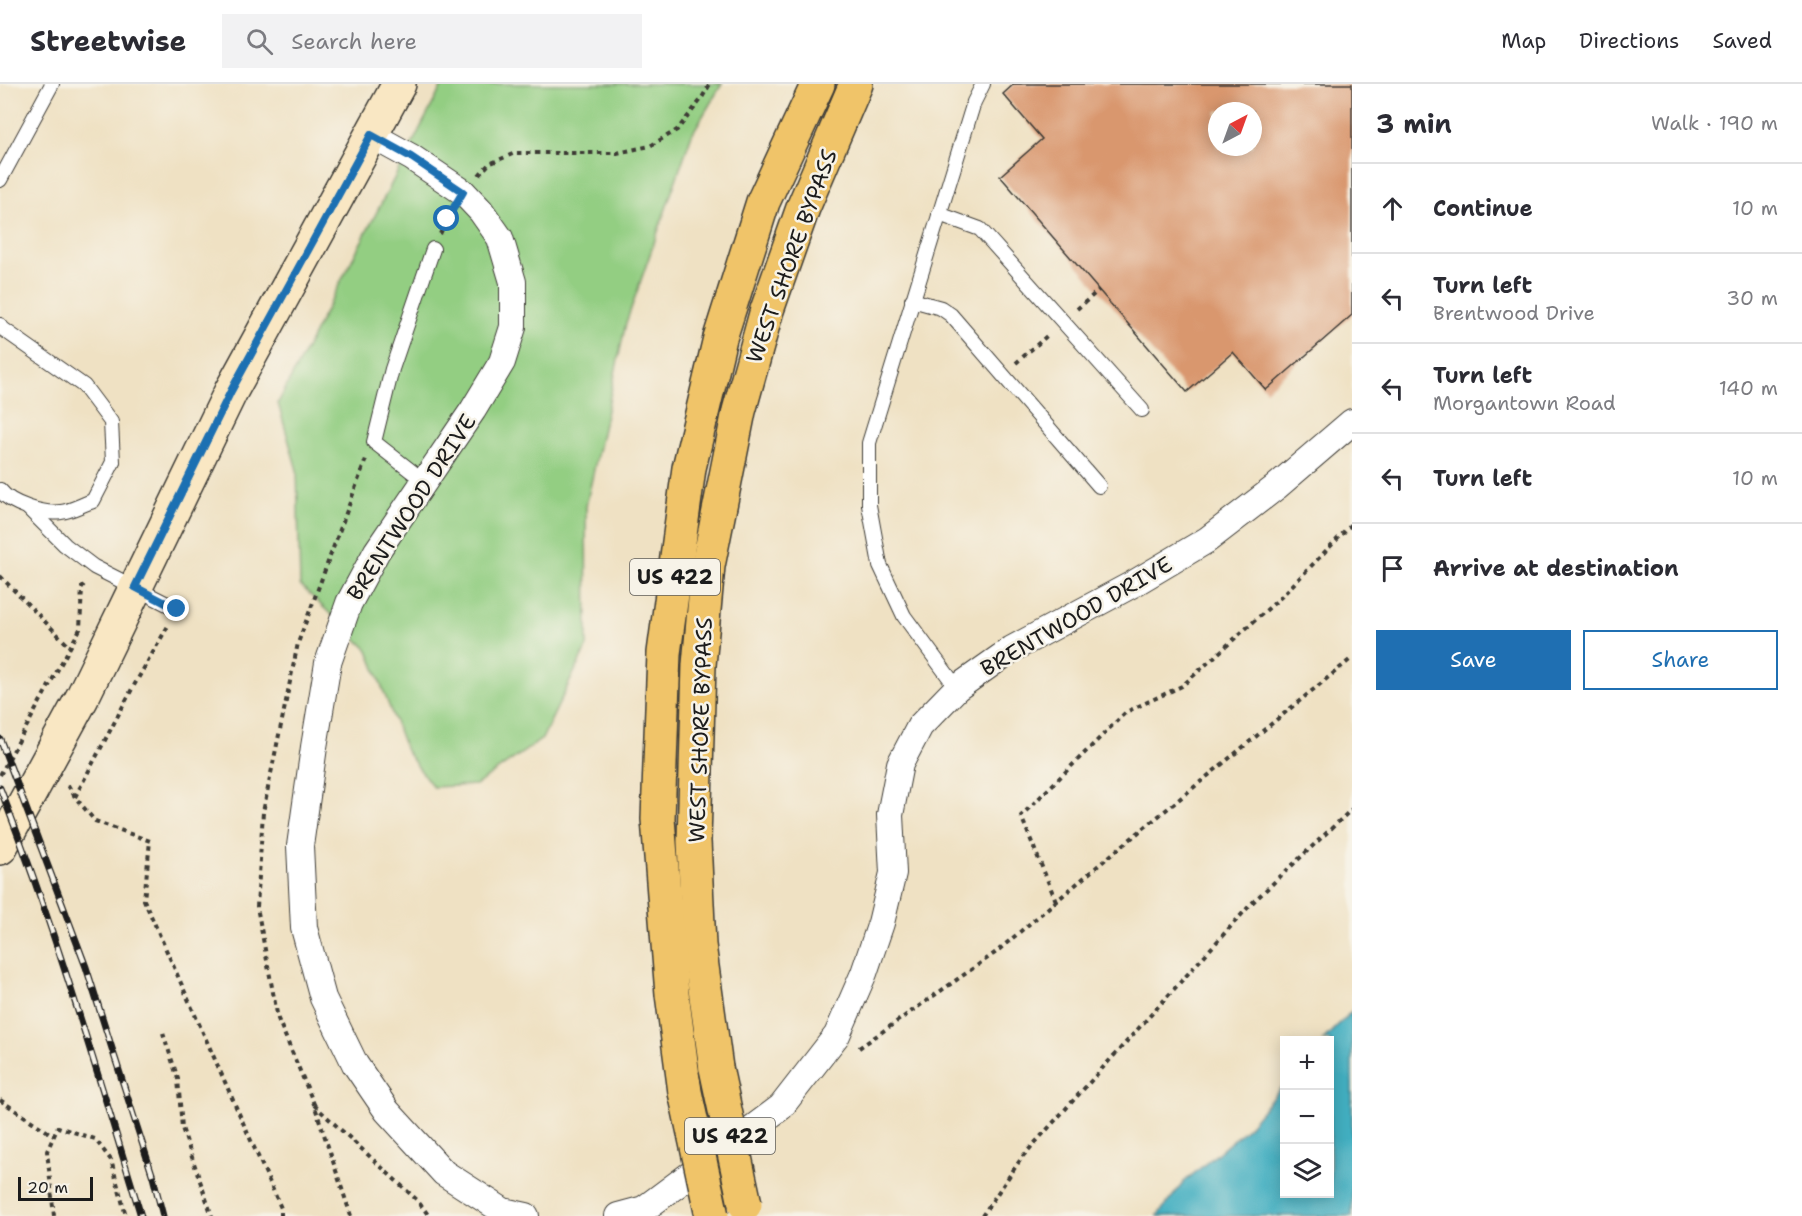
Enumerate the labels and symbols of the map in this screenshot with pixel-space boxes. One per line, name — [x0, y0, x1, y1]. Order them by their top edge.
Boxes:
north arrow — [1208, 102, 1262, 156]
street label: WEST SHORE BYPASS — [739, 145, 844, 367]
route start — [433, 205, 459, 231]
street label: BRENTWOOD DRIVE — [340, 408, 483, 606]
street label: BRENTWOOD DRIVE — [975, 550, 1177, 683]
road number: US 422 — [630, 559, 720, 595]
route end — [163, 595, 189, 621]
street label: WEST SHORE BYPASS — [682, 617, 719, 843]
road number: US 422 — [685, 1118, 775, 1154]
scale bar — [18, 1174, 93, 1202]

